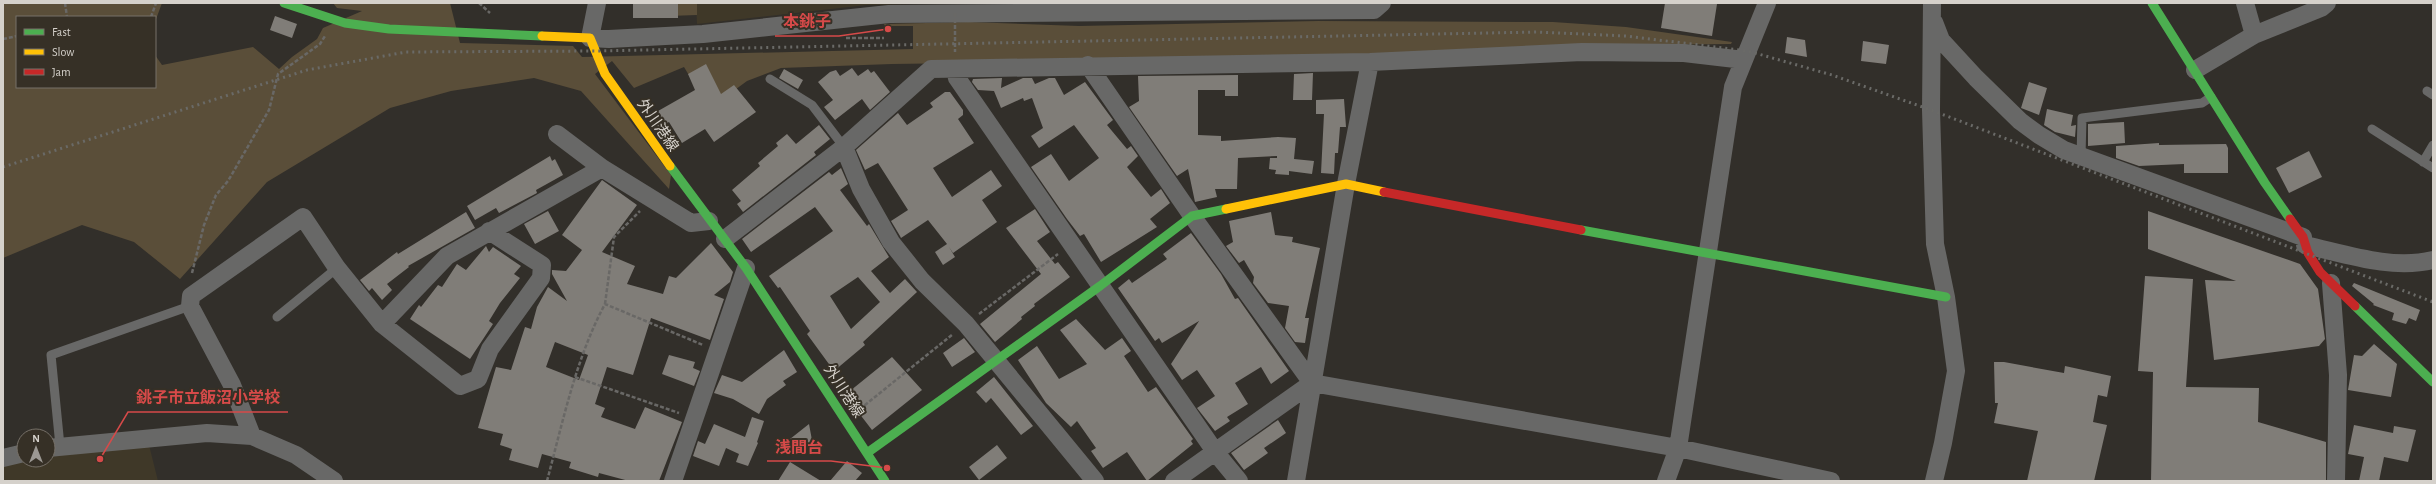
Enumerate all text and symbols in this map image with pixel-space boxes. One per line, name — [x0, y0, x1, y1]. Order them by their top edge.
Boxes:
callout: 本銚子 — [775, 8, 839, 36]
text: 本銚子 — [783, 12, 831, 30]
legend — [16, 16, 156, 88]
text: Fast — [52, 26, 71, 38]
text: Slow — [52, 46, 74, 58]
text: Jam — [52, 66, 71, 78]
street label: 外川港線 — [634, 96, 682, 154]
street label: 外川港線 — [821, 361, 867, 421]
callout: 銚子市立飯沼小学校 — [128, 384, 288, 412]
text: 銚子市立飯沼小学校 — [136, 388, 280, 406]
north arrow — [16, 428, 56, 468]
text: N — [32, 433, 40, 444]
callout: 浅間台 — [767, 433, 831, 461]
text: 浅間台 — [775, 438, 823, 456]

